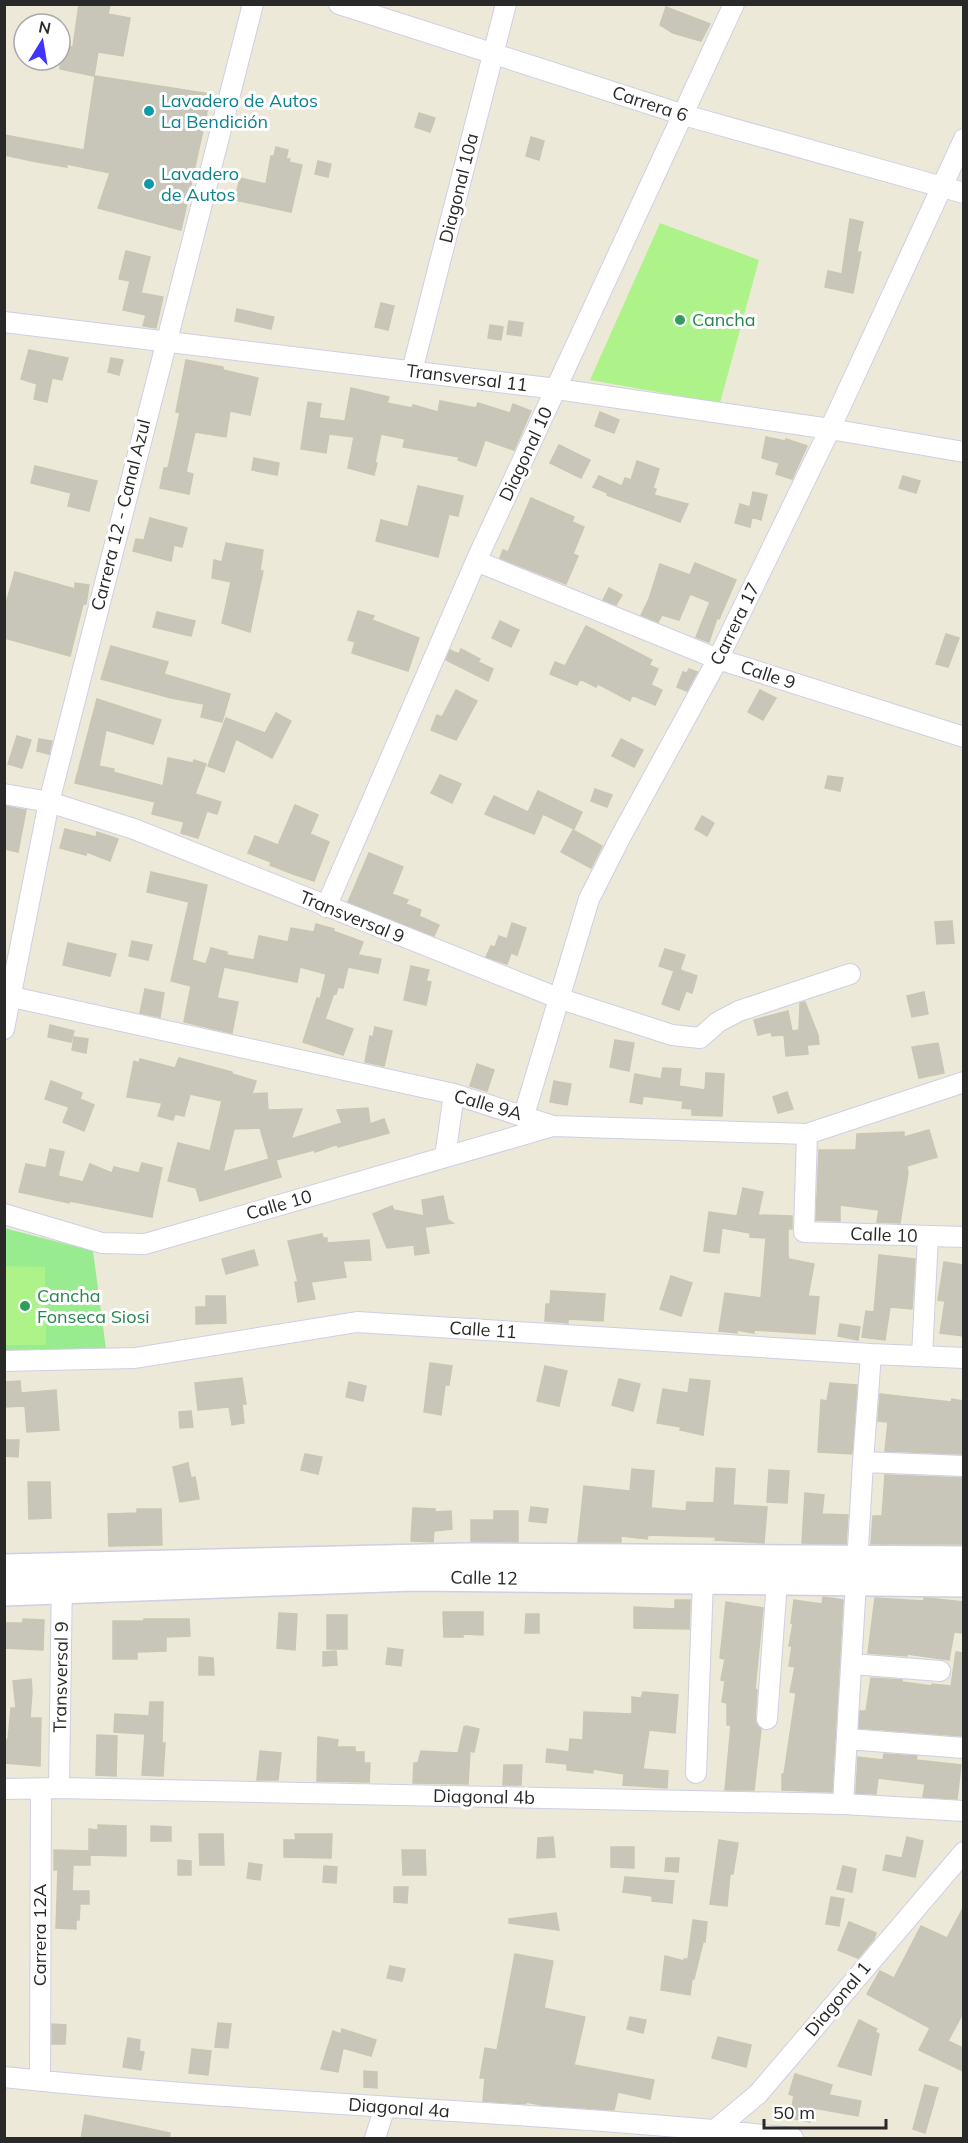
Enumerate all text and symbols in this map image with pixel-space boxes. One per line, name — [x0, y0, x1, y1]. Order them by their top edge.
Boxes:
north arrow — [12, 12, 72, 72]
text: N — [37, 16, 53, 38]
street label: Carrera 6 — [609, 80, 691, 127]
place label: Lavadero de Autos La Bendición — [161, 89, 318, 133]
marker: Lavadero de Autos La Bendición — [142, 104, 156, 118]
street label: Diagonal 10a — [434, 131, 483, 245]
place label: Lavadero de Autos — [161, 162, 239, 206]
marker: Lavadero de Autos — [142, 177, 156, 191]
place label: Cancha — [692, 308, 756, 331]
marker: Cancha — [673, 313, 687, 327]
street label: Transversal 11 — [405, 359, 529, 396]
street label: Diagonal 10 — [494, 403, 557, 505]
street label: Carrera 12 - Canal Azul — [86, 417, 155, 613]
street label: Carrera 17 — [705, 579, 764, 669]
street label: Calle 9 — [738, 655, 799, 694]
street label: Transversal 9 — [296, 885, 408, 948]
street label: Calle 9A — [451, 1084, 525, 1125]
street label: Calle 10 — [243, 1184, 314, 1225]
street label: Calle 10 — [850, 1222, 918, 1247]
place label: Cancha Fonseca Siosi — [37, 1284, 150, 1328]
marker: Cancha Fonseca Siosi — [18, 1299, 32, 1313]
street label: Calle 11 — [449, 1316, 517, 1343]
street label: Calle 12 — [450, 1565, 518, 1590]
street label: Transversal 9 — [48, 1621, 73, 1733]
street label: Diagonal 4b — [433, 1784, 535, 1809]
street label: Carrera 12A — [28, 1884, 51, 1986]
street label: Diagonal 1 — [800, 1957, 876, 2041]
street label: Diagonal 4a — [348, 2092, 451, 2123]
scale bar — [764, 2092, 886, 2130]
text: 50 m — [773, 2101, 815, 2124]

